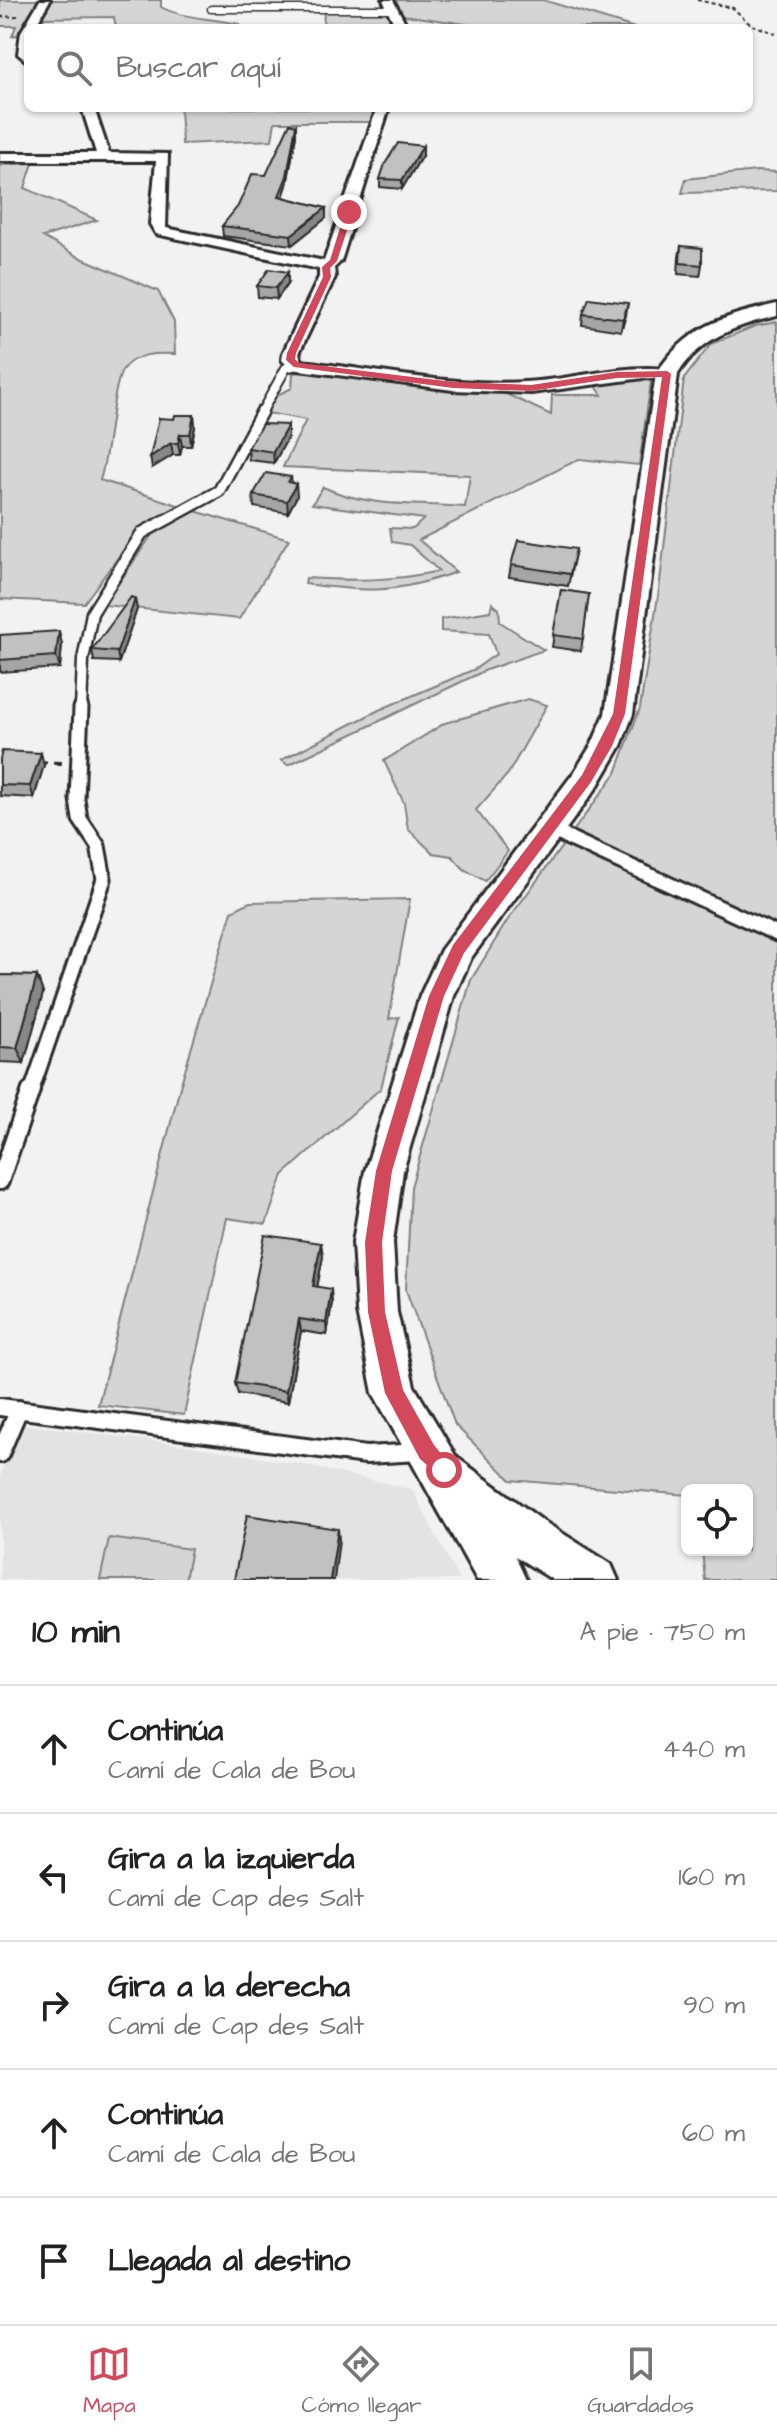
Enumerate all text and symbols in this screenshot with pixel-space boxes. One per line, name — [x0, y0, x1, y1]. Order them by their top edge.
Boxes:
search box — [24, 24, 753, 112]
icon: search — [52, 46, 96, 90]
text: Buscar aquí — [116, 47, 281, 89]
route end — [331, 194, 367, 230]
route start — [426, 1452, 462, 1488]
map controls — [681, 1484, 753, 1556]
button: locate — [681, 1484, 753, 1556]
text: 10 min — [32, 1608, 120, 1656]
text: A pie · 750 m — [580, 1614, 745, 1650]
text: Continúa — [108, 1710, 223, 1752]
icon: ahead — [32, 1727, 76, 1771]
text: 440 m — [663, 1731, 745, 1767]
text: Camí de Cala de Bou — [108, 1752, 356, 1788]
text: Gira a la izquierda — [108, 1838, 354, 1880]
icon: left — [32, 1855, 76, 1899]
text: 160 m — [678, 1859, 745, 1895]
text: Camí de Cap des Salt — [108, 1880, 364, 1916]
text: Gira a la derecha — [108, 1966, 350, 2008]
icon: right — [32, 1983, 76, 2027]
text: 90 m — [683, 1987, 745, 2023]
text: Camí de Cap des Salt — [108, 2008, 364, 2044]
text: Continúa — [108, 2094, 223, 2136]
icon: ahead — [32, 2111, 76, 2155]
text: 60 m — [682, 2115, 745, 2151]
text: Camí de Cala de Bou — [108, 2136, 356, 2172]
icon: arrive — [32, 2239, 76, 2283]
text: Llegada al destino — [108, 2240, 350, 2282]
tab: Mapa — [83, 2342, 136, 2421]
tab: Cómo llegar — [302, 2342, 421, 2421]
tab: Guardados — [587, 2342, 694, 2421]

